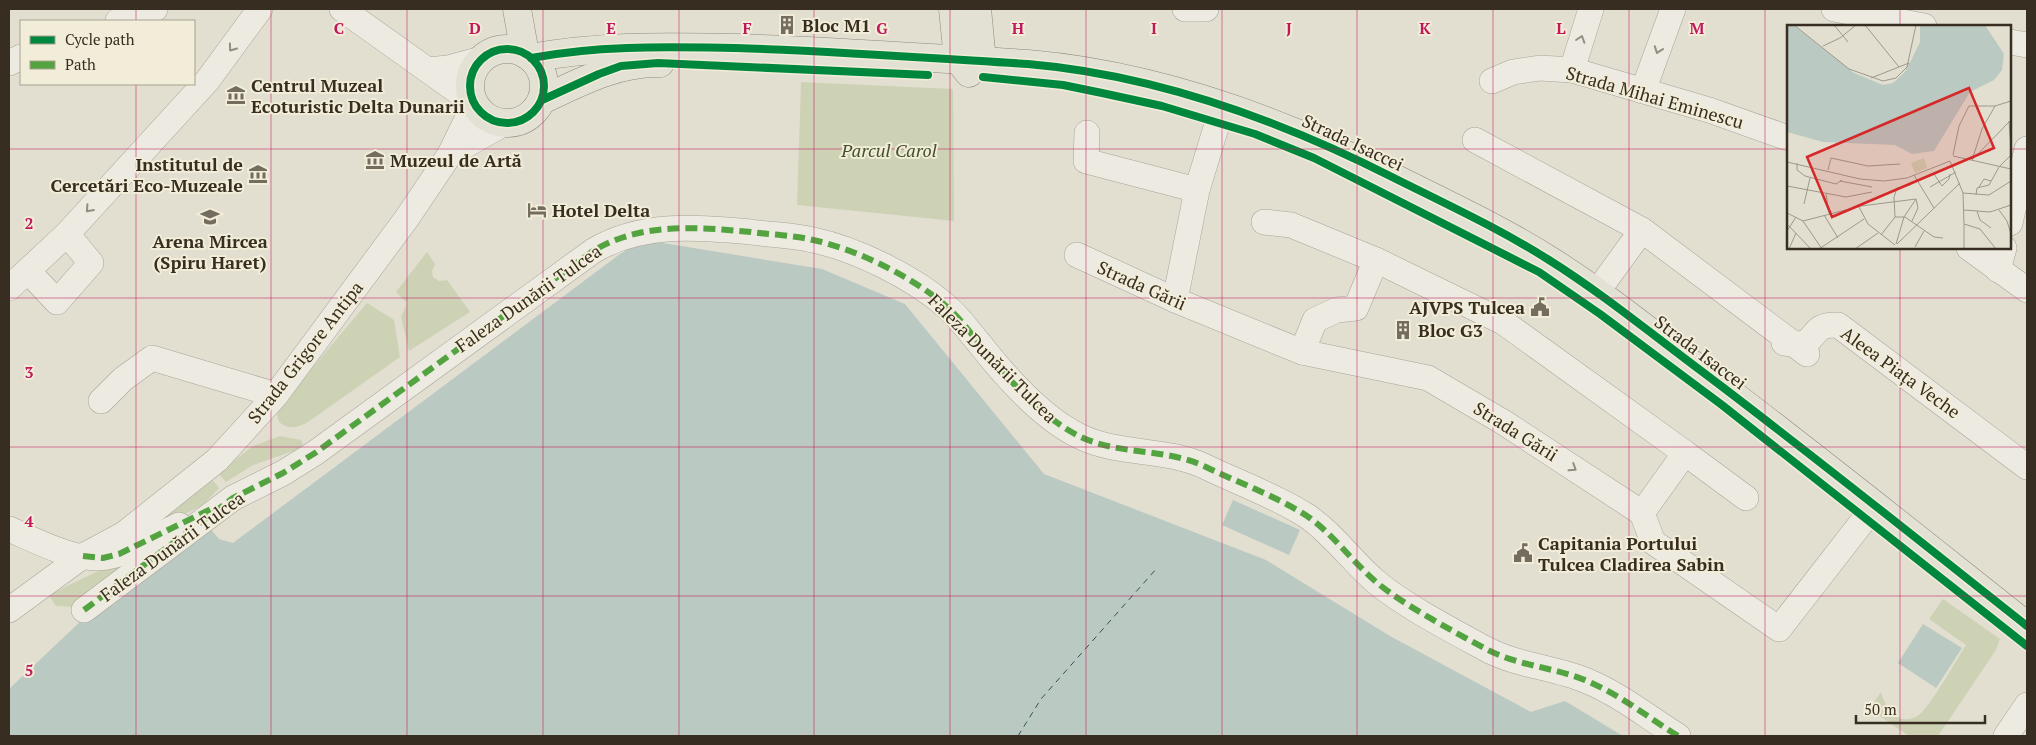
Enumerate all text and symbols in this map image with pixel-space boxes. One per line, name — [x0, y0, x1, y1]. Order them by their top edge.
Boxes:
place label: Bloc M1 — [802, 13, 871, 37]
building icon: Bloc M1 — [776, 14, 798, 36]
text: C — [334, 17, 344, 39]
text: D — [469, 17, 481, 39]
text: E — [606, 17, 616, 39]
text: F — [742, 17, 752, 39]
text: G — [876, 17, 888, 39]
text: H — [1012, 17, 1024, 39]
text: I — [1151, 17, 1157, 39]
text: J — [1286, 17, 1292, 39]
text: K — [1419, 17, 1431, 39]
text: L — [1556, 17, 1566, 39]
text: M — [1690, 17, 1705, 39]
legend — [20, 20, 195, 85]
inset map — [1787, 25, 2011, 249]
text: Cycle path — [65, 29, 135, 49]
one-way arrow — [1576, 36, 1586, 44]
one-way arrow — [229, 42, 237, 51]
one-way arrow — [1654, 45, 1664, 54]
text: Path — [65, 54, 96, 74]
street label: Strada Mihai Eminescu — [1563, 60, 1747, 134]
place label: Centrul Muzeal Ecoturistic Delta Dunarii — [251, 73, 465, 118]
museum icon: Centrul Muzeal Ecoturistic Delta Dunarii — [225, 84, 247, 106]
street label: Strada Isaccei — [1298, 108, 1408, 176]
park label: Parcul Carol — [840, 138, 937, 162]
place label: Muzeul de Artă — [390, 148, 522, 172]
museum icon: Muzeul de Artă — [364, 149, 386, 171]
place label: Institutul de Cercetări Eco-Muzeale — [51, 152, 243, 197]
museum icon: Institutul de Cercetări Eco-Muzeale — [247, 163, 269, 185]
place label: Hotel Delta — [552, 198, 650, 222]
hotel icon: Hotel Delta — [526, 199, 548, 221]
one-way arrow — [86, 203, 95, 212]
school or university icon: Arena Mircea (Spiru Haret) — [199, 206, 221, 228]
text: 2 — [24, 212, 34, 234]
place label: Arena Mircea (Spiru Haret) — [152, 229, 268, 274]
street label: Faleza Dunării Tulcea — [450, 239, 606, 357]
street label: Strada Gării — [1094, 255, 1190, 315]
street label: Strada Grigore Antipa — [242, 276, 368, 428]
street label: Faleza Dunării Tulcea — [923, 288, 1063, 428]
place label: AJVPS Tulcea — [1409, 295, 1525, 319]
public building icon: AJVPS Tulcea — [1529, 296, 1551, 318]
street label: Strada Isaccei — [1650, 309, 1752, 395]
place label: Bloc G3 — [1418, 318, 1483, 342]
building icon: Bloc G3 — [1392, 319, 1414, 341]
street label: Aleea Piața Veche — [1837, 321, 1965, 423]
text: 3 — [24, 361, 34, 383]
street label: Strada Gării — [1469, 396, 1563, 466]
one-way arrow — [1568, 461, 1577, 471]
street label: Faleza Dunării Tulcea — [95, 485, 249, 607]
text: 4 — [24, 510, 34, 532]
place label: Capitania Portului Tulcea Cladirea Sabin — [1538, 531, 1725, 576]
public building icon: Capitania Portului Tulcea Cladirea Sabin — [1512, 542, 1534, 564]
text: 5 — [24, 659, 34, 681]
scale bar — [1856, 692, 1985, 724]
text: 50 m — [1864, 699, 1897, 719]

